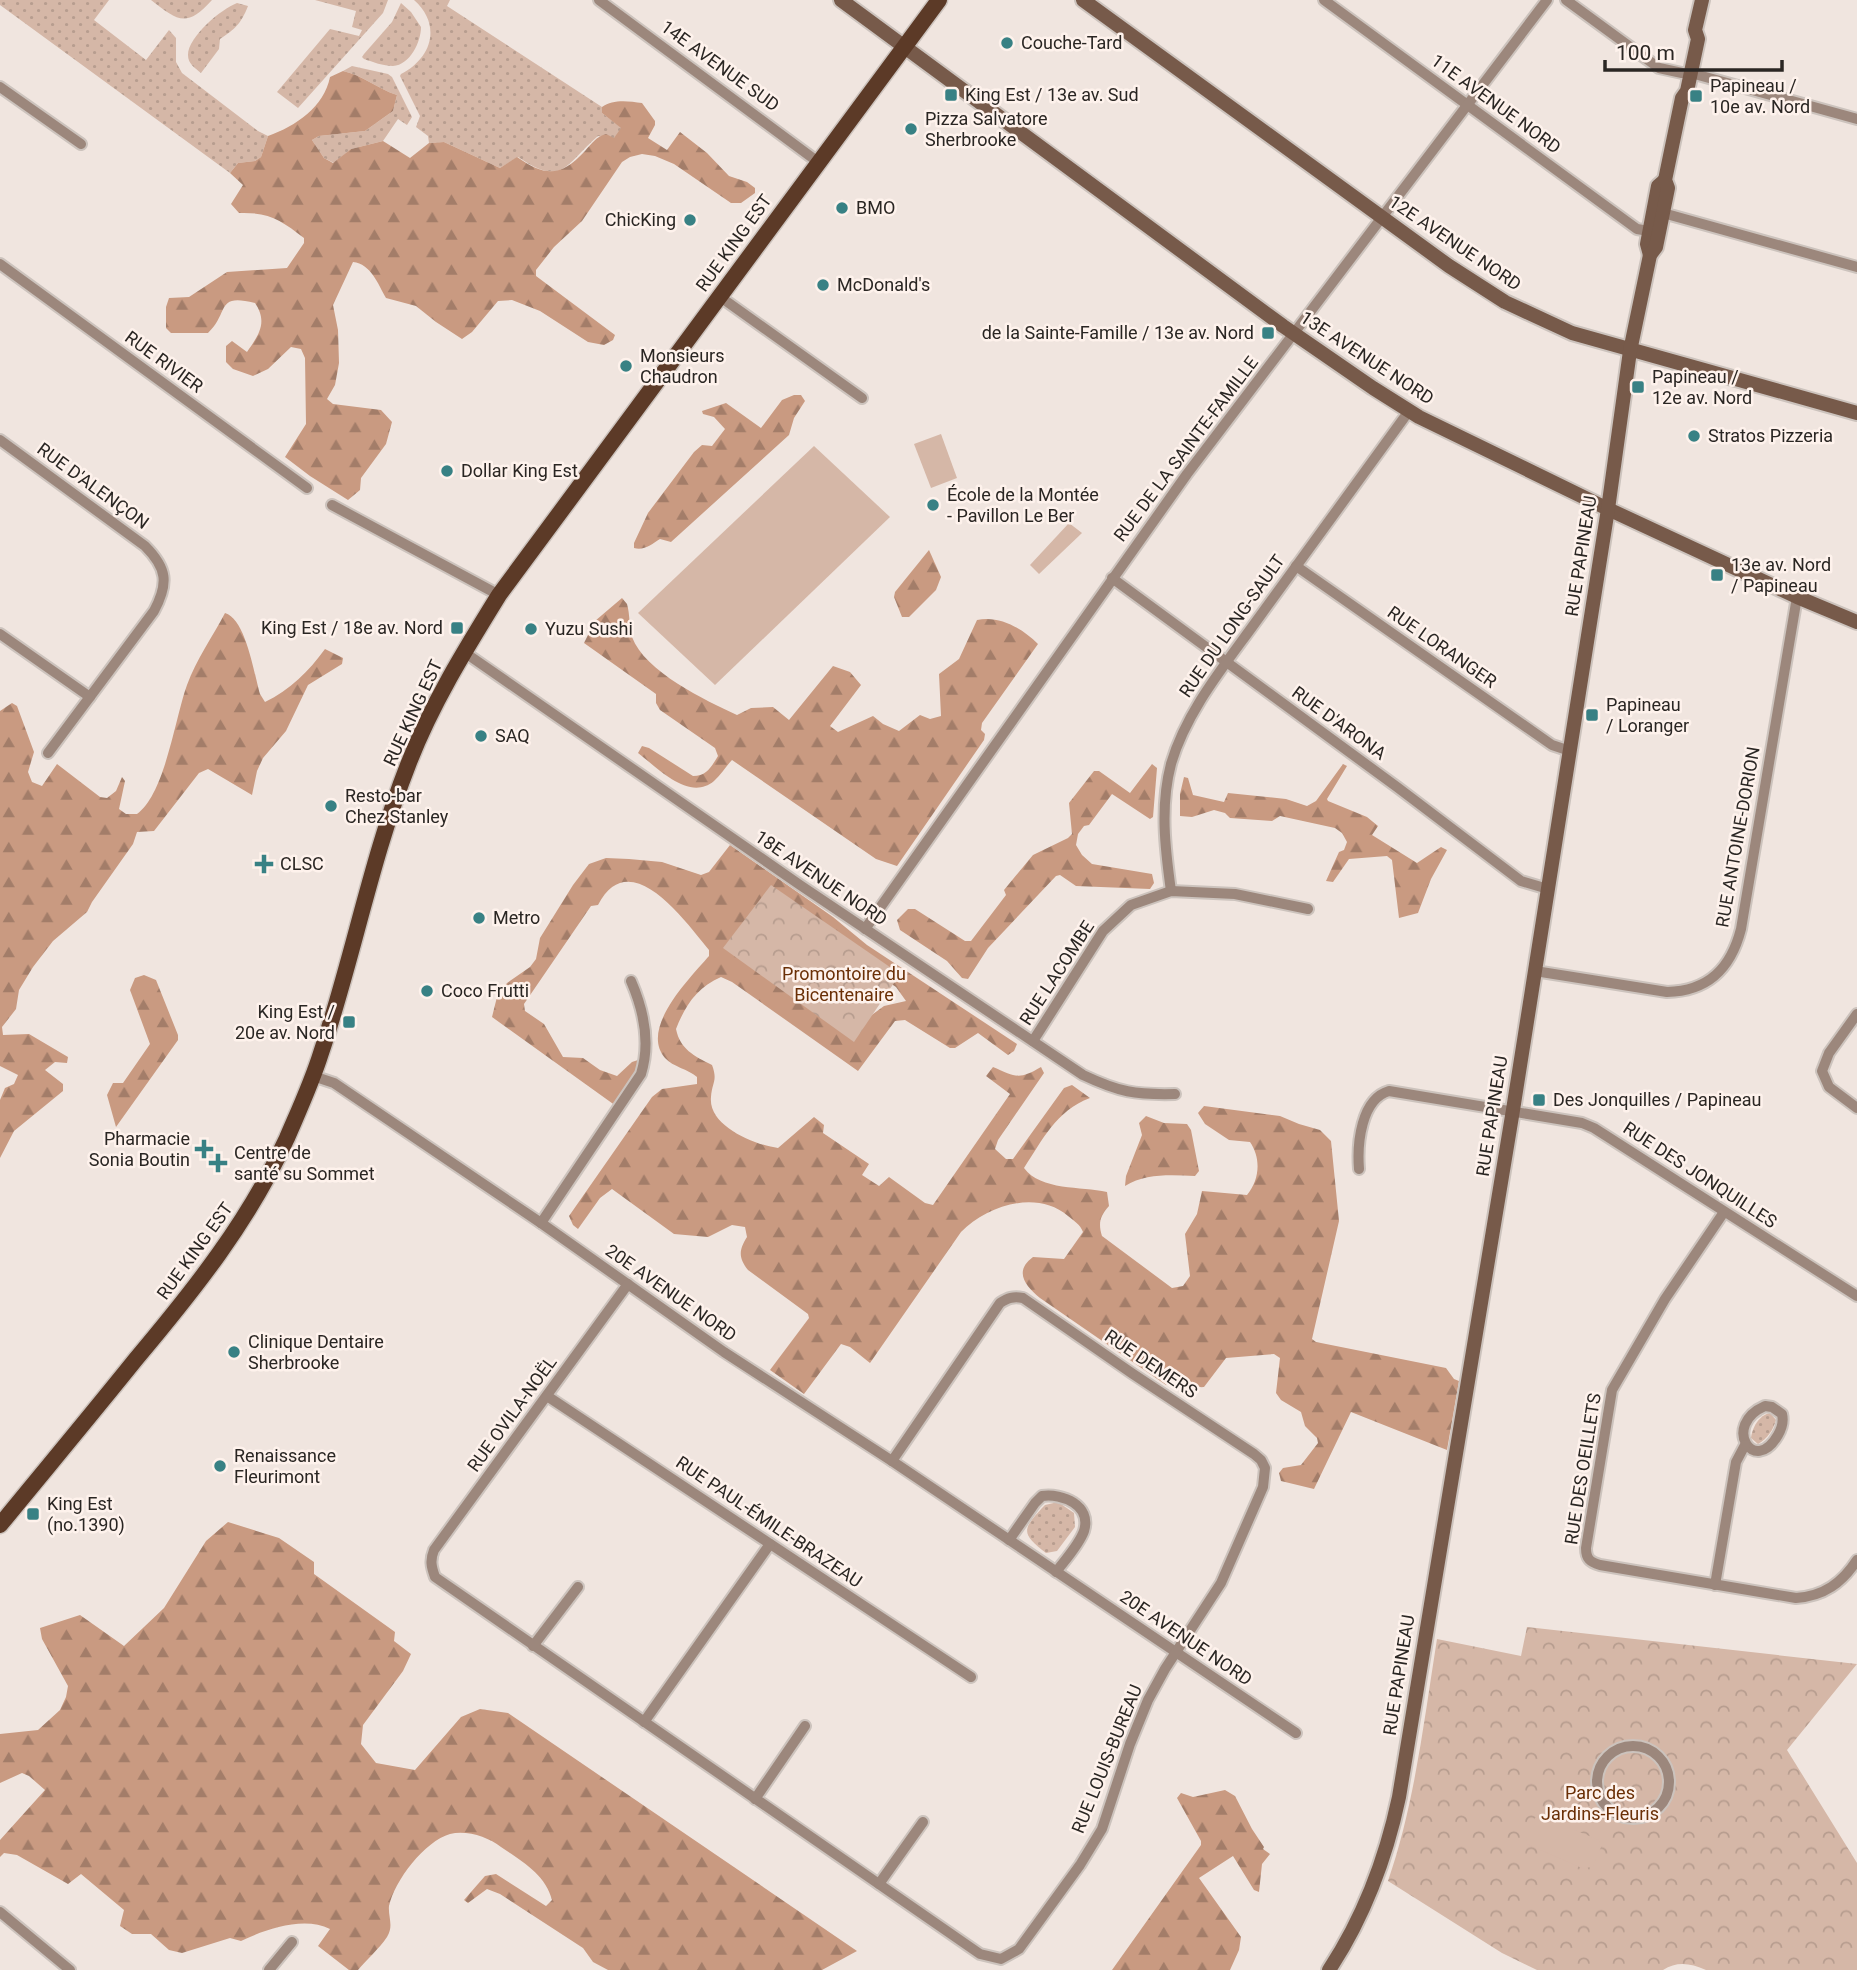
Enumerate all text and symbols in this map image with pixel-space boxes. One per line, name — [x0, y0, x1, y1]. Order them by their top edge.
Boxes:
street label: 14E AVENUE SUD — [657, 16, 783, 116]
scale bar — [1605, 28, 1782, 72]
place label: Couche-Tard — [1021, 32, 1122, 53]
marker: Couche-Tard — [999, 35, 1015, 51]
text: 100 m — [1616, 41, 1675, 65]
street label: 11E AVENUE NORD — [1427, 50, 1565, 158]
place label: Papineau / 10e av. Nord — [1710, 75, 1810, 117]
place label: King Est / 13e av. Sud — [965, 84, 1139, 105]
marker: King Est / 13e av. Sud — [943, 87, 959, 103]
marker: Papineau / 10e av. Nord — [1688, 88, 1704, 104]
place label: Pizza Salvatore Sherbrooke — [925, 108, 1048, 150]
marker: Pizza Salvatore Sherbrooke — [903, 121, 919, 137]
street label: RUE KING EST — [691, 190, 776, 295]
street label: 12E AVENUE NORD — [1385, 191, 1525, 295]
place label: BMO — [856, 197, 895, 218]
marker: BMO — [834, 200, 850, 216]
place label: ChicKing — [605, 209, 676, 230]
marker: ChicKing — [682, 212, 698, 228]
place label: McDonald's — [837, 274, 930, 295]
marker: McDonald's — [815, 277, 831, 293]
street label: 13E AVENUE NORD — [1297, 307, 1438, 409]
place label: de la Sainte-Famille / 13e av. Nord — [982, 322, 1254, 343]
marker: de la Sainte-Famille / 13e av. Nord — [1260, 325, 1276, 341]
street label: RUE RIVIER — [121, 326, 207, 397]
place label: Monsieurs Chaudron — [640, 345, 724, 387]
street label: RUE DE LA SAINTE-FAMILLE — [1109, 352, 1262, 545]
marker: Monsieurs Chaudron — [618, 358, 634, 374]
place label: Papineau / 12e av. Nord — [1652, 366, 1752, 408]
marker: Papineau / 12e av. Nord — [1630, 379, 1646, 395]
place label: Stratos Pizzeria — [1708, 425, 1833, 446]
marker: Stratos Pizzeria — [1686, 428, 1702, 444]
street label: RUE D'ALENÇON — [33, 438, 153, 533]
place label: Dollar King Est — [461, 460, 578, 481]
marker: Dollar King Est — [439, 463, 455, 479]
place label: École de la Montée - Pavillon Le Ber — [947, 484, 1099, 526]
street label: RUE PAPINEAU — [1561, 494, 1600, 618]
marker: École de la Montée - Pavillon Le Ber — [925, 497, 941, 513]
street label: RUE DU LONG-SAULT — [1175, 550, 1289, 701]
place label: 13e av. Nord / Papineau — [1731, 554, 1831, 596]
marker: 13e av. Nord / Papineau — [1709, 567, 1725, 583]
street label: RUE LORANGER — [1384, 601, 1501, 692]
place label: King Est / 18e av. Nord — [261, 617, 443, 638]
place label: Yuzu Sushi — [545, 618, 633, 639]
marker: King Est / 18e av. Nord — [449, 620, 465, 636]
marker: Yuzu Sushi — [523, 621, 539, 637]
street label: RUE KING EST — [379, 656, 446, 769]
street label: RUE D'ARONA — [1288, 681, 1391, 764]
place label: Papineau / Loranger — [1606, 694, 1689, 736]
marker: Papineau / Loranger — [1584, 707, 1600, 723]
place label: SAQ — [495, 725, 530, 746]
marker: SAQ — [473, 728, 489, 744]
street label: RUE ANTOINE-DORION — [1711, 745, 1764, 929]
place label: Resto-bar Chez Stanley — [345, 785, 449, 827]
marker: Resto-bar Chez Stanley — [323, 798, 339, 814]
street label: 18E AVENUE NORD — [751, 826, 891, 930]
place label: CLSC — [280, 853, 324, 874]
marker: CLSC — [254, 854, 274, 874]
place label: Metro — [493, 907, 540, 928]
marker: Metro — [471, 910, 487, 926]
street label: RUE LACOMBE — [1015, 917, 1098, 1029]
park label: Promontoire du Bicentenaire — [782, 963, 906, 1005]
place label: Coco Frutti — [441, 980, 529, 1001]
marker: Coco Frutti — [419, 983, 435, 999]
place label: King Est / 20e av. Nord — [235, 1001, 335, 1043]
marker: King Est / 20e av. Nord — [341, 1014, 357, 1030]
street label: RUE PAPINEAU — [1472, 1054, 1511, 1178]
place label: Des Jonquilles / Papineau — [1553, 1089, 1761, 1110]
marker: Des Jonquilles / Papineau — [1531, 1092, 1547, 1108]
street label: RUE DES JONQUILLES — [1619, 1117, 1781, 1232]
place label: Pharmacie Sonia Boutin — [89, 1128, 190, 1170]
marker: Pharmacie Sonia Boutin — [196, 1141, 212, 1157]
place label: Centre de santé su Sommet — [234, 1142, 375, 1184]
marker: Centre de santé su Sommet — [208, 1153, 228, 1173]
street label: RUE KING EST — [152, 1198, 237, 1303]
street label: 20E AVENUE NORD — [602, 1240, 741, 1346]
street label: RUE DEMERS — [1101, 1325, 1202, 1402]
place label: Clinique Dentaire Sherbrooke — [248, 1331, 384, 1373]
marker: Clinique Dentaire Sherbrooke — [226, 1344, 242, 1360]
street label: RUE OVILA-NOËL — [463, 1352, 561, 1476]
street label: RUE DES OEILLETS — [1560, 1391, 1605, 1546]
place label: Renaissance Fleurimont — [234, 1445, 336, 1487]
street label: RUE PAUL-ÉMILE-BRAZEAU — [672, 1451, 866, 1592]
marker: Renaissance Fleurimont — [212, 1458, 228, 1474]
place label: King Est (no.1390) — [47, 1493, 125, 1536]
marker: King Est (no.1390) — [25, 1506, 41, 1522]
street label: 20E AVENUE NORD — [1116, 1586, 1256, 1690]
street label: RUE PAPINEAU — [1379, 1613, 1418, 1737]
street label: RUE LOUIS-BUREAU — [1067, 1681, 1146, 1836]
park label: Parc des Jardins-Fleuris — [1541, 1782, 1659, 1824]

